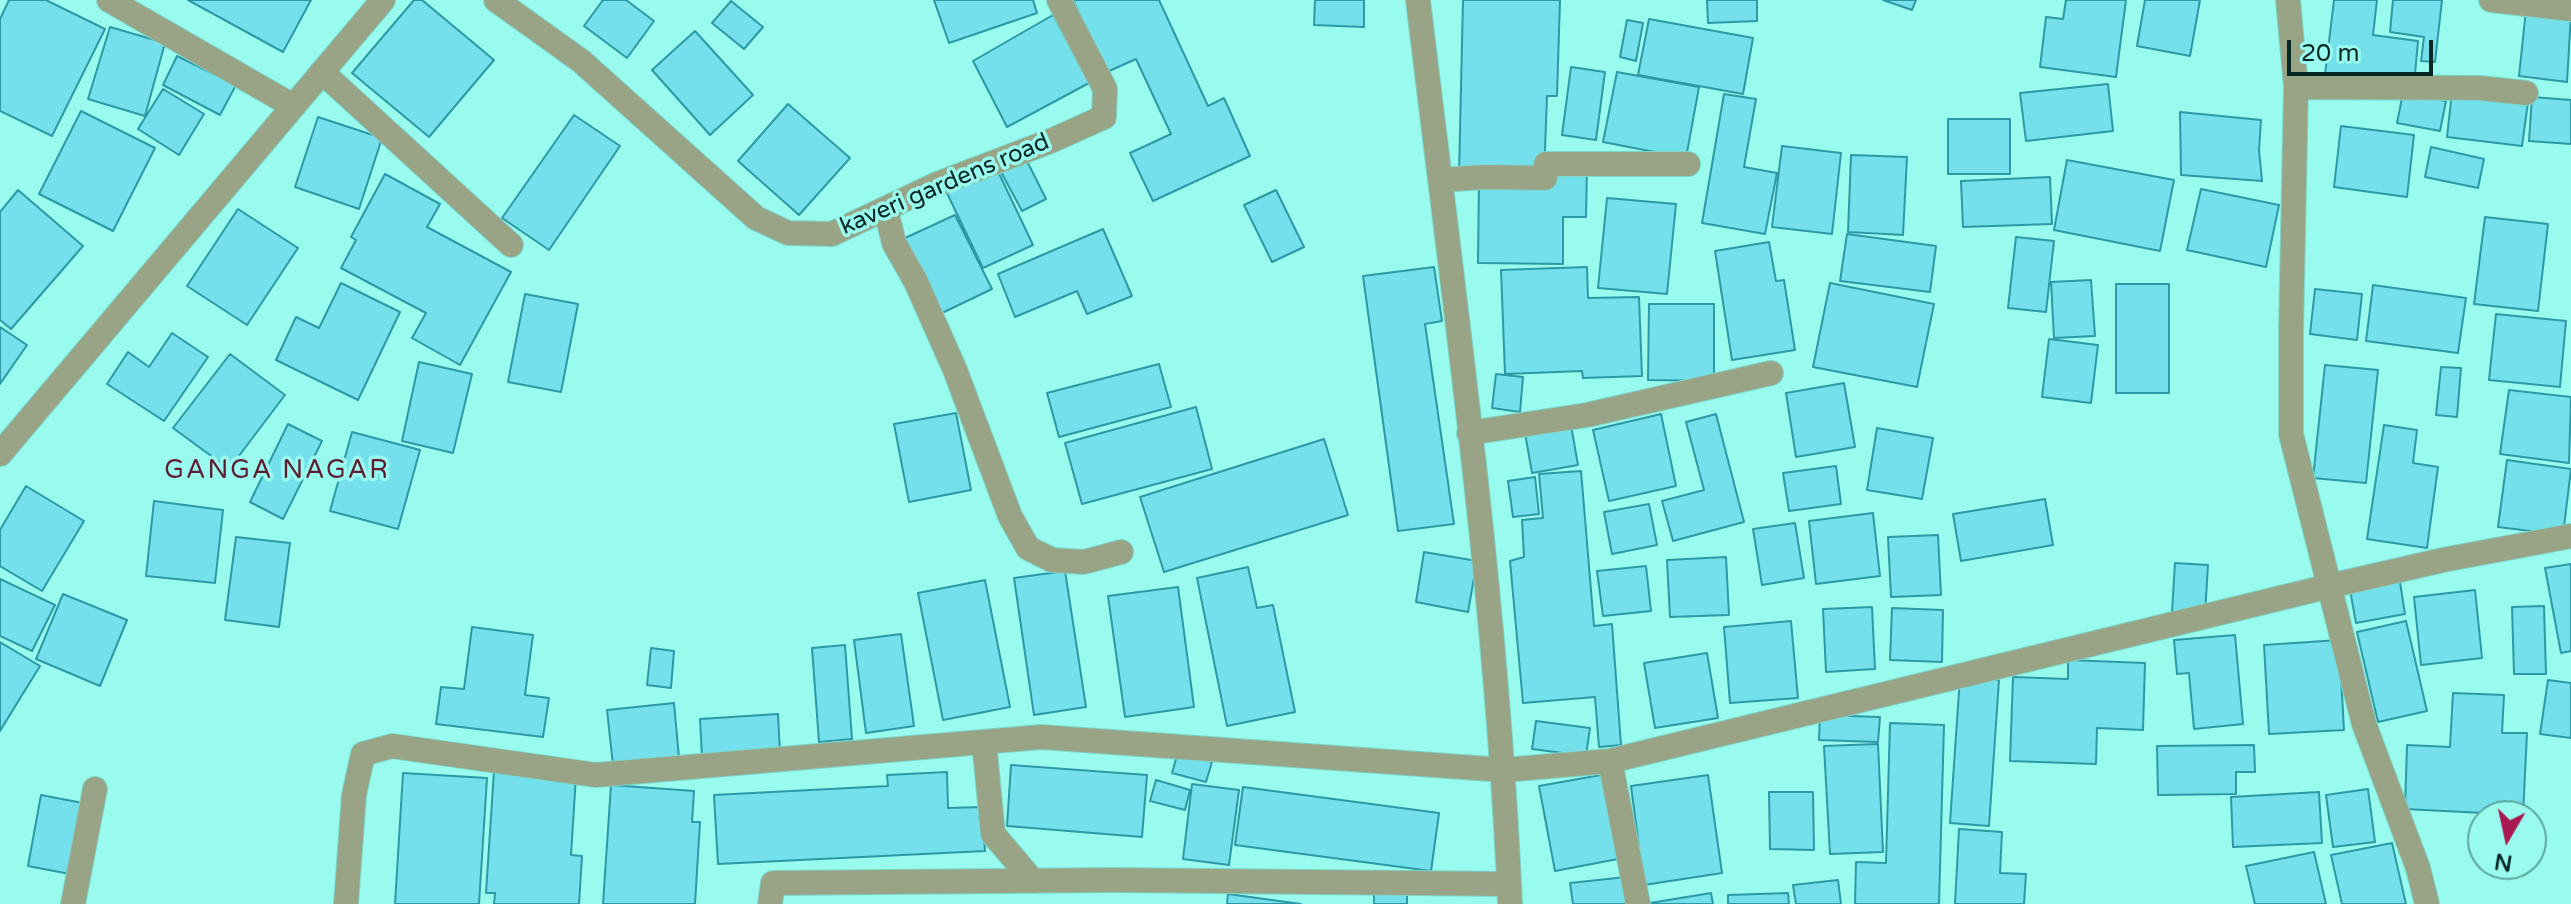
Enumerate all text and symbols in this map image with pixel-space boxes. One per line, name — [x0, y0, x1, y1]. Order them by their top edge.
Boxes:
scale bar — [2291, 24, 2437, 74]
text: 20 m — [2301, 39, 2359, 68]
street label: kaveri gardens road — [836, 128, 1054, 242]
district label: GANGA NAGAR — [164, 455, 390, 487]
north arrow — [2467, 800, 2547, 880]
text: N — [2493, 848, 2514, 876]

